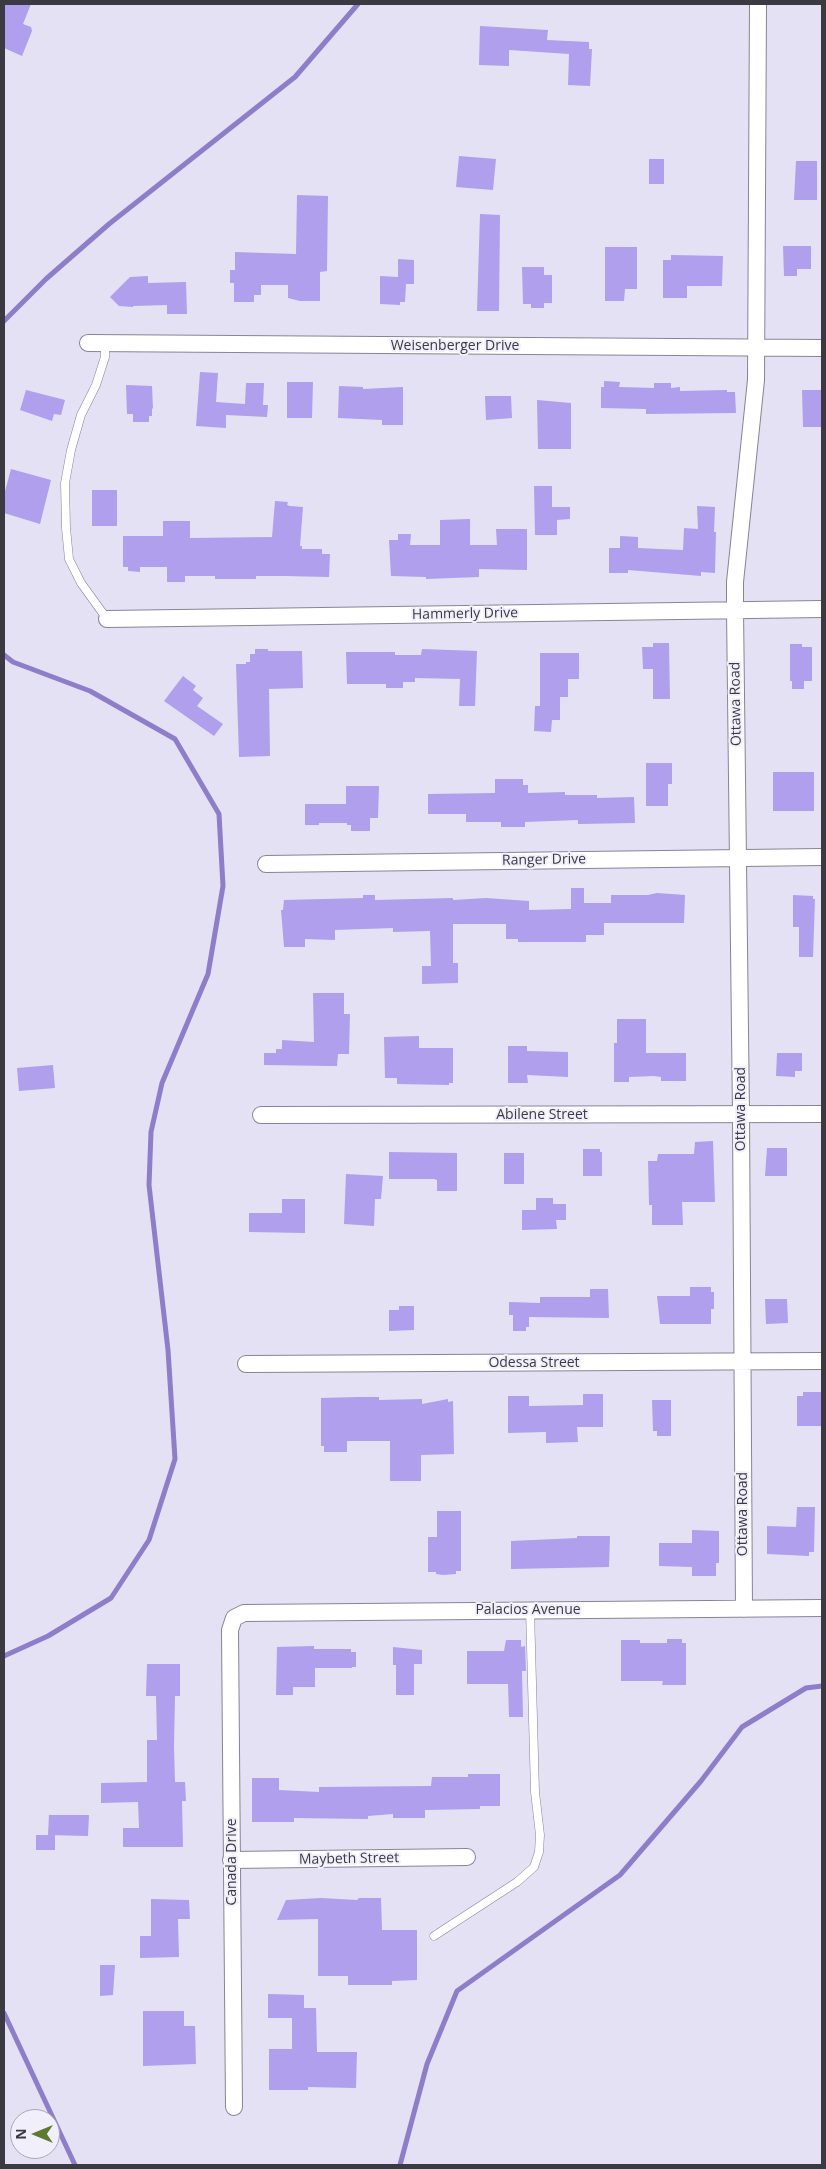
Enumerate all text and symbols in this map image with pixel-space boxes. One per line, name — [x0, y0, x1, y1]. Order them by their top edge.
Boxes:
street label: Weisenberger Drive — [391, 338, 519, 354]
street label: Hammerly Drive — [412, 605, 518, 623]
street label: Ottawa Road — [727, 662, 745, 746]
street label: Ranger Drive — [502, 851, 586, 869]
street label: Ottawa Road — [733, 1067, 749, 1151]
street label: Abilene Street — [496, 1107, 588, 1123]
street label: Odessa Street — [488, 1355, 580, 1371]
street label: Ottawa Road — [735, 1472, 751, 1556]
street label: Palacios Avenue — [475, 1602, 581, 1618]
street label: Canada Drive — [224, 1818, 240, 1906]
street label: Maybeth Street — [299, 1850, 399, 1868]
north arrow — [10, 2109, 60, 2159]
text: N — [11, 2128, 30, 2140]

